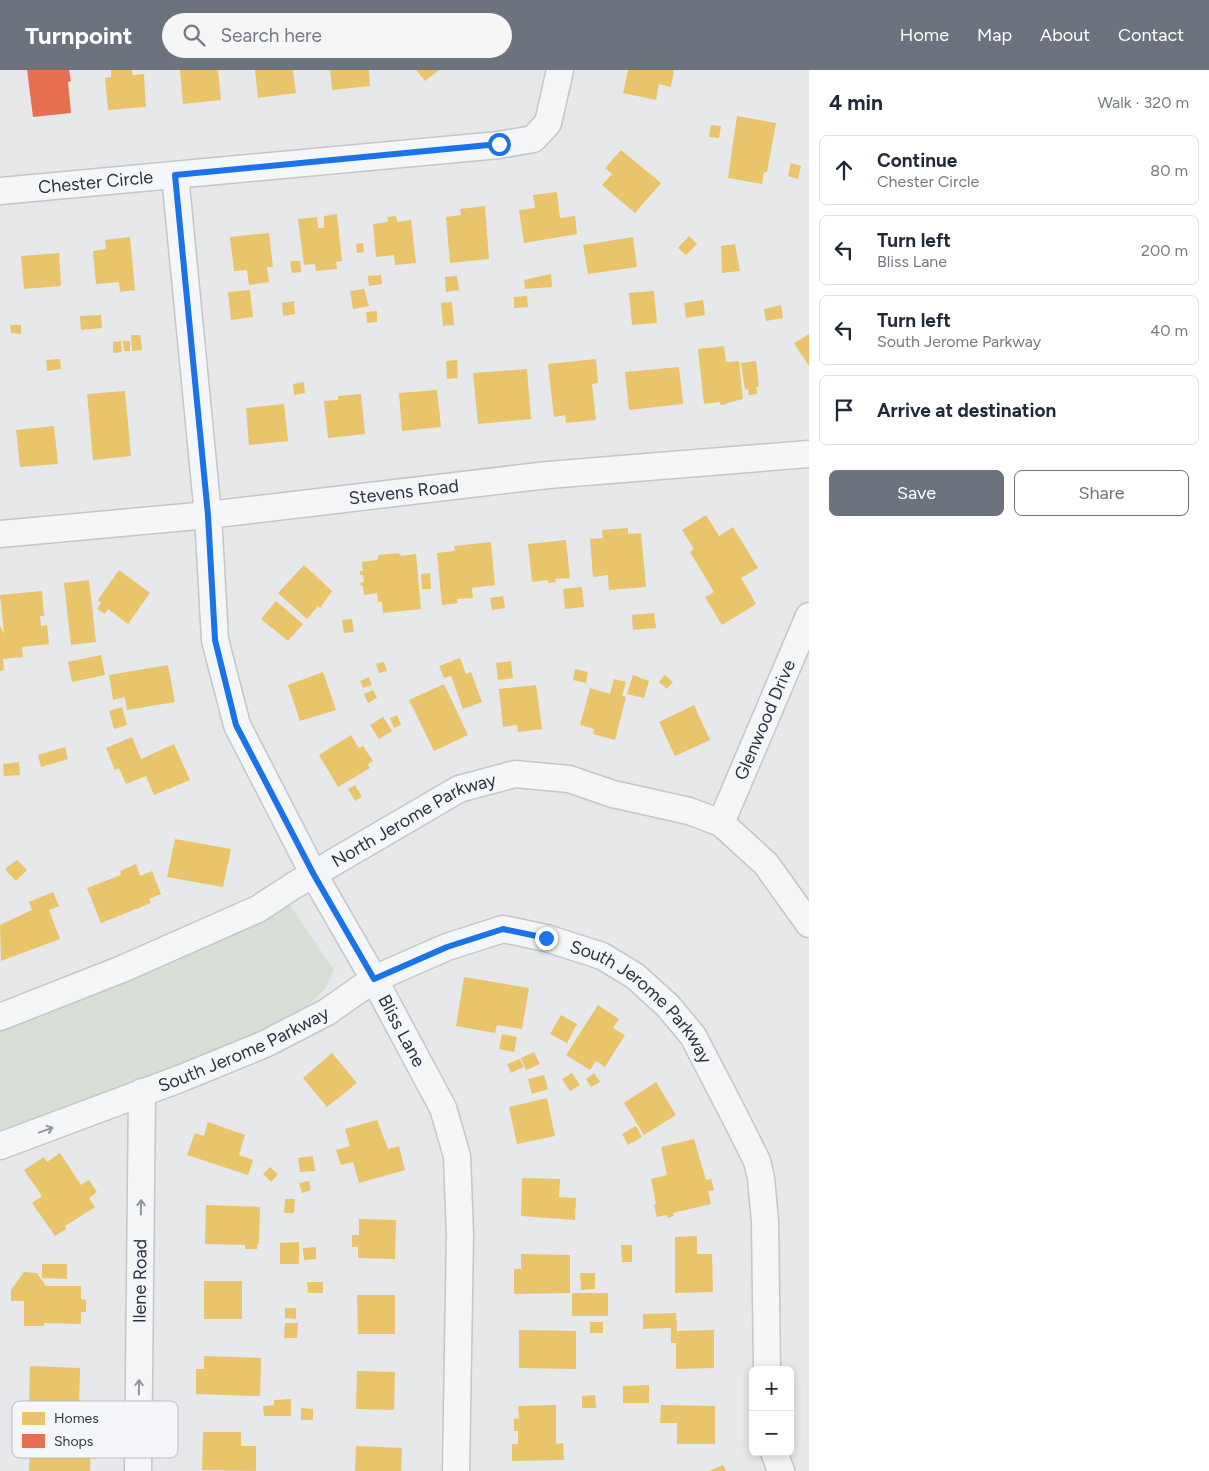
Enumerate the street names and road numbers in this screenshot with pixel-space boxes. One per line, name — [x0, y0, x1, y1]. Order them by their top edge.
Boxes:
street label: Chester Circle — [37, 166, 154, 198]
street label: Stevens Road — [347, 475, 460, 509]
street label: Glenwood Drive — [729, 656, 800, 784]
street label: North Jerome Parkway — [328, 768, 499, 872]
street label: South Jerome Parkway — [567, 935, 717, 1068]
street label: Bliss Lane — [373, 991, 430, 1071]
street label: South Jerome Parkway — [155, 1002, 333, 1097]
street label: Ilene Road — [129, 1239, 151, 1323]

